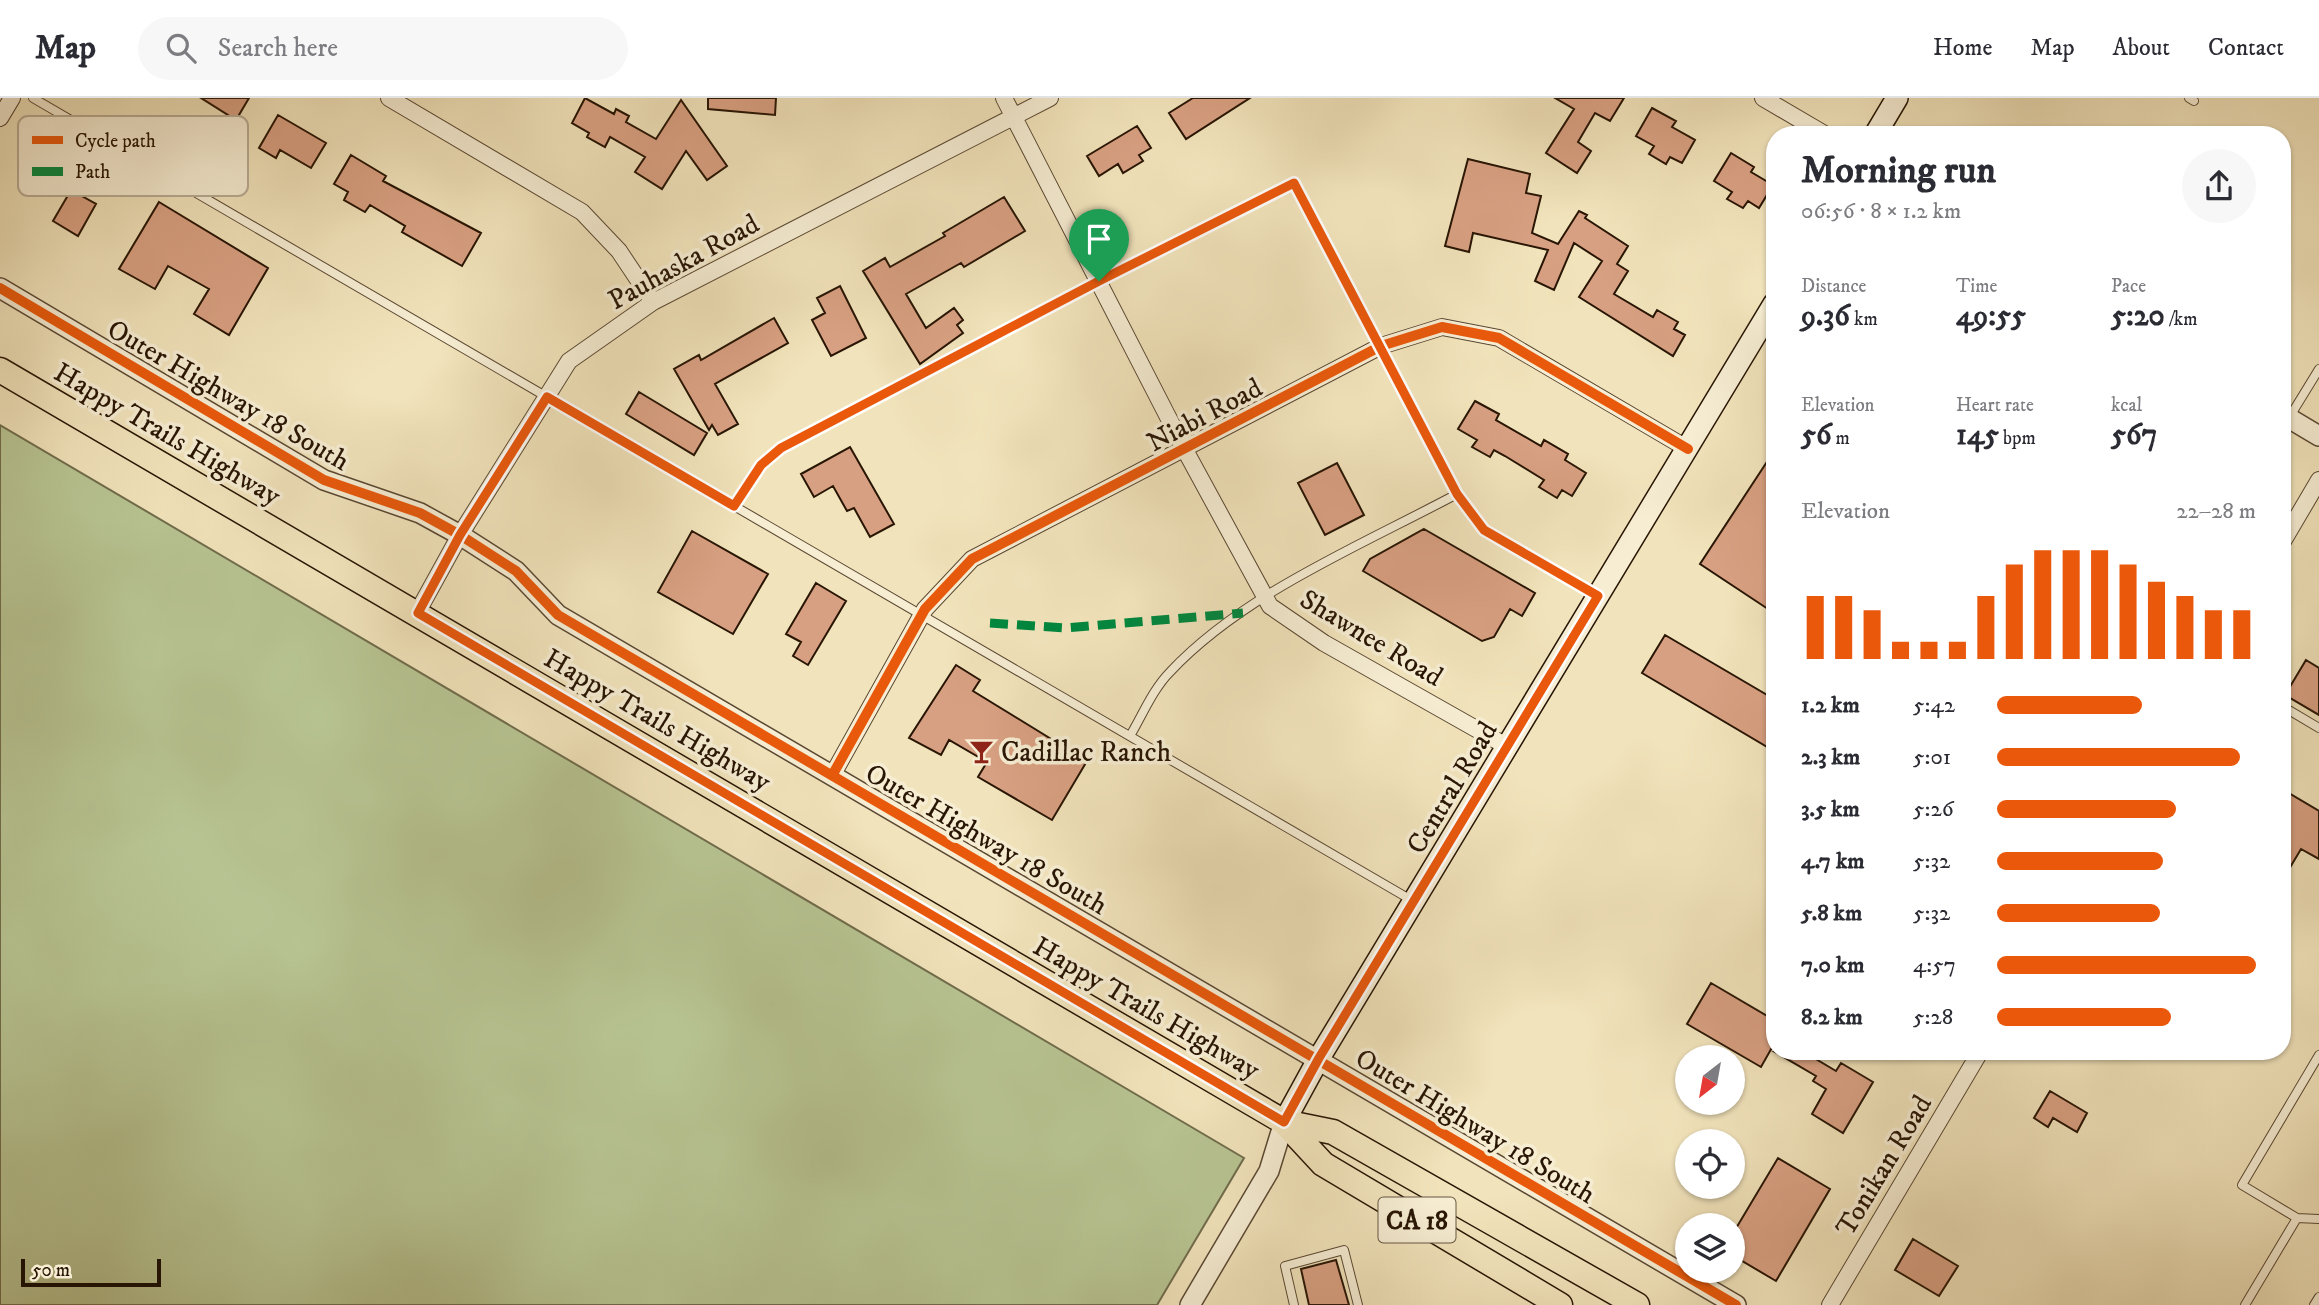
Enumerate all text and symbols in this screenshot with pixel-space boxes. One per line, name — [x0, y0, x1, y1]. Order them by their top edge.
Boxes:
search box — [138, 17, 628, 80]
text: Map — [35, 28, 96, 69]
icon: search — [162, 29, 200, 67]
text: Search here — [218, 32, 338, 65]
text: Home — [1933, 33, 1992, 63]
text: Map — [2030, 33, 2075, 63]
text: About — [2113, 33, 2170, 63]
text: Contact — [2208, 33, 2284, 63]
legend — [18, 116, 248, 196]
text: Cycle path — [75, 130, 156, 153]
text: Morning run — [1801, 147, 1996, 195]
button: share — [2182, 149, 2256, 223]
text: Path — [75, 161, 110, 184]
text: 06:56 · 8 × 1.2 km — [1801, 197, 1961, 226]
street label: Pauhaska Road — [602, 206, 765, 318]
pin — [1069, 209, 1129, 281]
icon: arrive — [1080, 220, 1118, 258]
text: Distance — [1801, 275, 1866, 298]
text: Time — [1956, 275, 1997, 298]
text: Pace — [2111, 275, 2146, 298]
text: 9.36 — [1801, 298, 1850, 335]
text: 49:55 — [1956, 298, 2026, 335]
text: 5:20 — [2111, 298, 2165, 335]
text: km — [1850, 308, 1878, 331]
text: /km — [2165, 308, 2198, 331]
street label: Outer Highway 18 South — [101, 312, 356, 479]
street label: Happy Trails Highway — [48, 355, 288, 514]
street label: Niabi Road — [1141, 370, 1268, 460]
text: Elevation — [1801, 394, 1875, 417]
text: Heart rate — [1956, 394, 2034, 417]
text: kcal — [2111, 394, 2142, 417]
text: 56 — [1801, 417, 1832, 454]
text: 145 — [1956, 417, 1999, 454]
text: 567 — [2111, 417, 2157, 454]
text: m — [1832, 427, 1850, 450]
text: bpm — [1999, 427, 2036, 450]
text: Elevation — [1801, 497, 1890, 526]
text: 22–28 m — [2176, 497, 2256, 526]
street label: Shawnee Road — [1293, 582, 1449, 695]
street label: Happy Trails Highway — [538, 641, 778, 800]
text: 1.2 km — [1801, 691, 1860, 720]
text: 5:42 — [1913, 691, 1955, 720]
street label: Central Road — [1399, 715, 1506, 860]
place label: Cadillac Ranch — [1001, 735, 1172, 770]
bar icon: Cadillac Ranch — [967, 737, 995, 765]
text: 2.3 km — [1801, 743, 1860, 772]
text: 5:01 — [1913, 743, 1951, 772]
street label: Outer Highway 18 South — [859, 756, 1114, 923]
text: 3.5 km — [1801, 795, 1860, 824]
text: 5:26 — [1913, 795, 1954, 824]
text: 4.7 km — [1801, 847, 1865, 876]
text: 5:32 — [1913, 847, 1950, 876]
text: 5.8 km — [1801, 899, 1862, 928]
text: 5:32 — [1913, 899, 1950, 928]
street label: Happy Trails Highway — [1027, 929, 1267, 1088]
text: 7.0 km — [1801, 951, 1864, 980]
text: 4:57 — [1913, 951, 1956, 980]
text: 8.2 km — [1801, 1003, 1863, 1032]
text: 5:28 — [1913, 1003, 1953, 1032]
street label: Outer Highway 18 South — [1349, 1041, 1602, 1212]
north arrow — [1675, 1045, 1745, 1115]
map controls — [1675, 1045, 1745, 1283]
street label: Tonikan Road — [1829, 1089, 1940, 1243]
button: locate — [1675, 1129, 1745, 1199]
road number: CA 18 — [1378, 1198, 1456, 1242]
button: layers — [1675, 1213, 1745, 1283]
scale bar — [21, 1256, 161, 1288]
text: 50 m — [32, 1259, 70, 1282]

